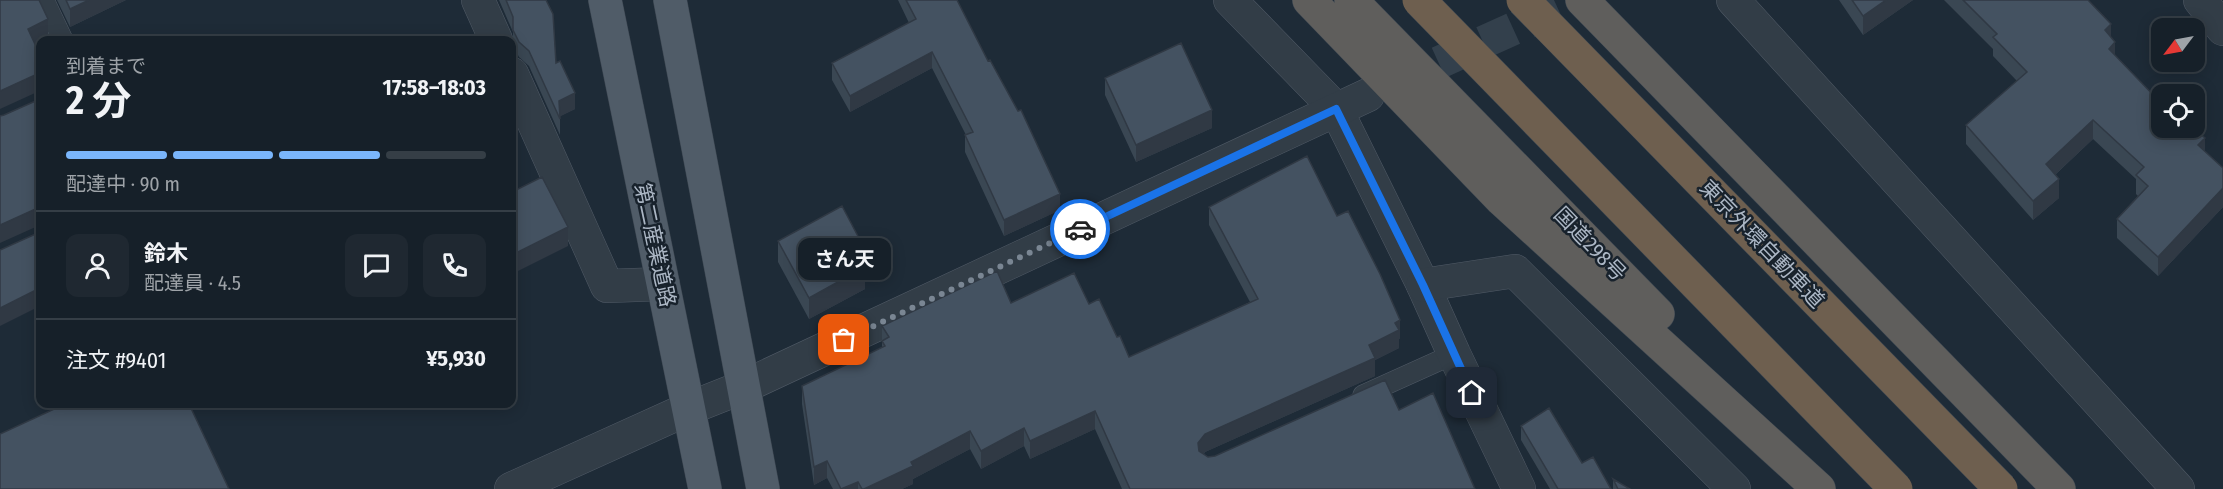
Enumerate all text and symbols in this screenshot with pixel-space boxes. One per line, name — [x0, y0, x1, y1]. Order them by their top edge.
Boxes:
north arrow — [2151, 18, 2205, 72]
map controls — [2151, 18, 2205, 138]
text: 到着まで — [66, 54, 146, 78]
text: 17:58–18:03 — [383, 74, 486, 101]
text: 2 分 — [66, 78, 131, 124]
button: locate — [2151, 84, 2205, 138]
text: 配達中 · 90 m — [66, 172, 180, 196]
street label: 東京外環自動車道 — [1694, 175, 1830, 313]
street label: 第二産業道路 — [629, 181, 681, 309]
courier — [1050, 199, 1110, 259]
street label: 国道298号 — [1548, 202, 1632, 286]
icon: car — [1064, 213, 1097, 246]
button: person — [66, 234, 129, 297]
button: chat — [345, 234, 408, 297]
button: phone — [423, 234, 486, 297]
callout: さん天 — [798, 238, 890, 280]
text: 鈴木 — [144, 240, 188, 267]
text: さん天 — [815, 247, 875, 271]
text: 配達員 · 4.5 — [144, 271, 241, 295]
pin — [818, 314, 869, 365]
icon: bag — [827, 323, 860, 356]
text: ¥5,930 — [426, 345, 486, 372]
text: 注文 #9401 — [66, 347, 166, 374]
pin — [1446, 367, 1497, 418]
icon: home — [1455, 376, 1488, 409]

